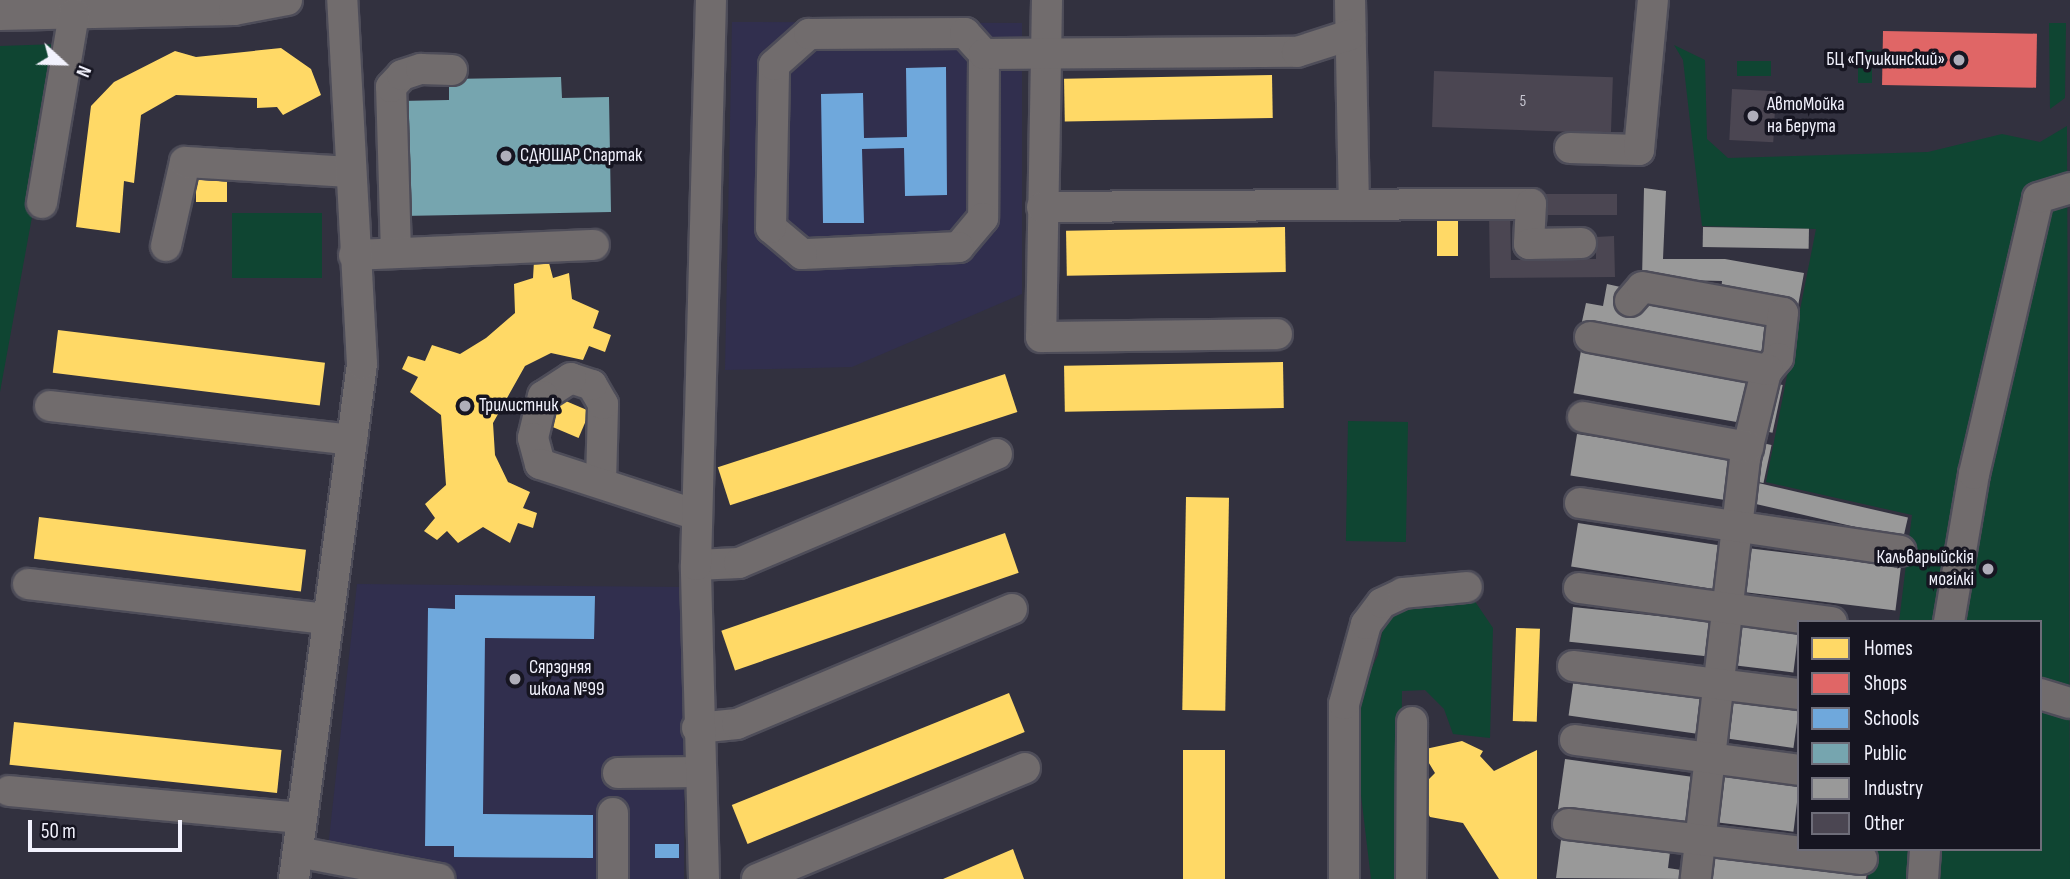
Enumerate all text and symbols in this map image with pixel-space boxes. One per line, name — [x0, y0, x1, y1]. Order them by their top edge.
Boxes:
north arrow — [28, 28, 98, 98]
place label: БЦ «Пушкинский» — [1826, 49, 1945, 71]
marker: БЦ «Пушкинский» — [1951, 52, 1967, 68]
text: N — [70, 62, 95, 80]
house number: 5 — [1520, 92, 1526, 112]
place label: АвтоМойка на Берута — [1767, 94, 1845, 138]
marker: АвтоМойка на Берута — [1745, 108, 1761, 124]
place label: СДЮШАР Спартак — [520, 145, 642, 167]
marker: СДЮШАР Спартак — [498, 148, 514, 164]
place label: Трилистник — [479, 395, 558, 417]
marker: Трилистник — [457, 398, 473, 414]
place label: Кальварыйскія могілкі — [1876, 547, 1974, 591]
marker: Кальварыйскія могілкі — [1980, 561, 1996, 577]
legend — [1797, 620, 2042, 851]
text: Homes — [1864, 636, 1913, 661]
place label: Сярэдняя школа №99 — [529, 657, 604, 701]
marker: Сярэдняя школа №99 — [507, 671, 523, 687]
text: Shops — [1864, 671, 1907, 696]
text: Schools — [1864, 706, 1919, 731]
text: Public — [1864, 741, 1907, 766]
text: Industry — [1864, 776, 1923, 801]
scale bar — [32, 806, 186, 850]
text: Other — [1864, 811, 1904, 836]
text: 50 m — [41, 819, 76, 844]

